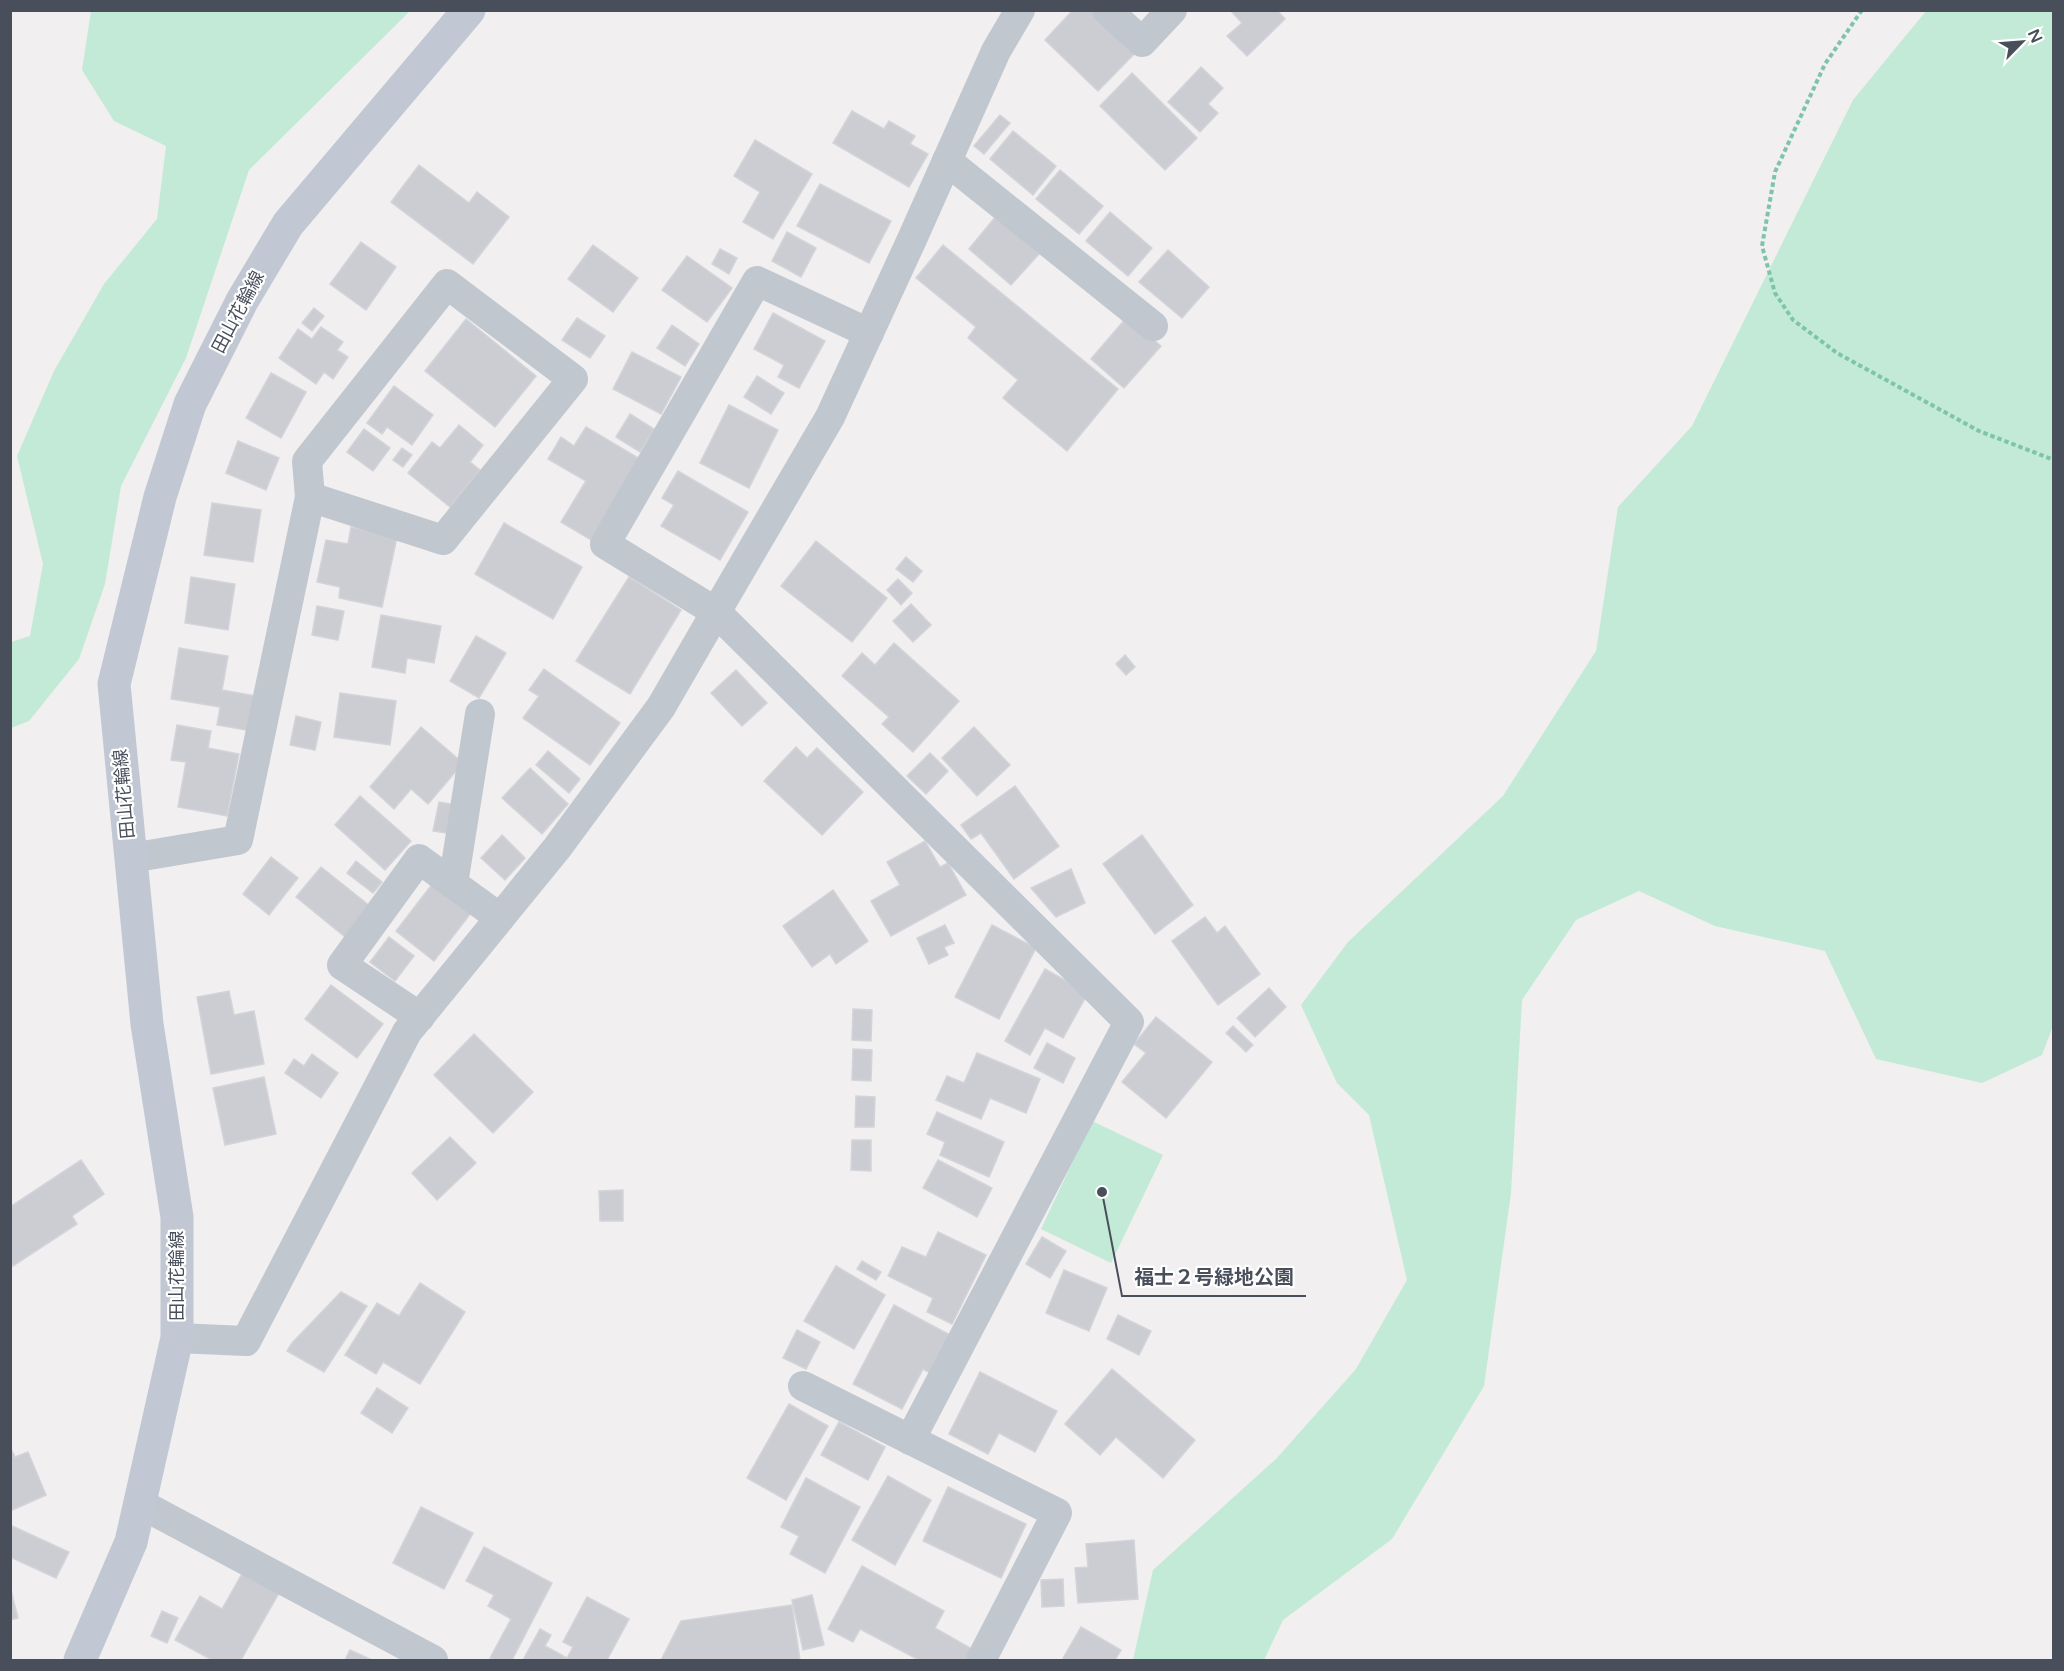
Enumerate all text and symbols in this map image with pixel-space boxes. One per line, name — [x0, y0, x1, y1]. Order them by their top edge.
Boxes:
north arrow — [1992, 12, 2052, 72]
text: N — [2023, 26, 2046, 46]
street label: 田山花輪線 — [207, 267, 269, 357]
street label: 田山花輪線 — [109, 748, 139, 840]
street label: 田山花輪線 — [166, 1231, 188, 1321]
callout: 福士２号緑地公園 — [1122, 1258, 1306, 1296]
text: 福士２号緑地公園 — [1134, 1266, 1294, 1290]

